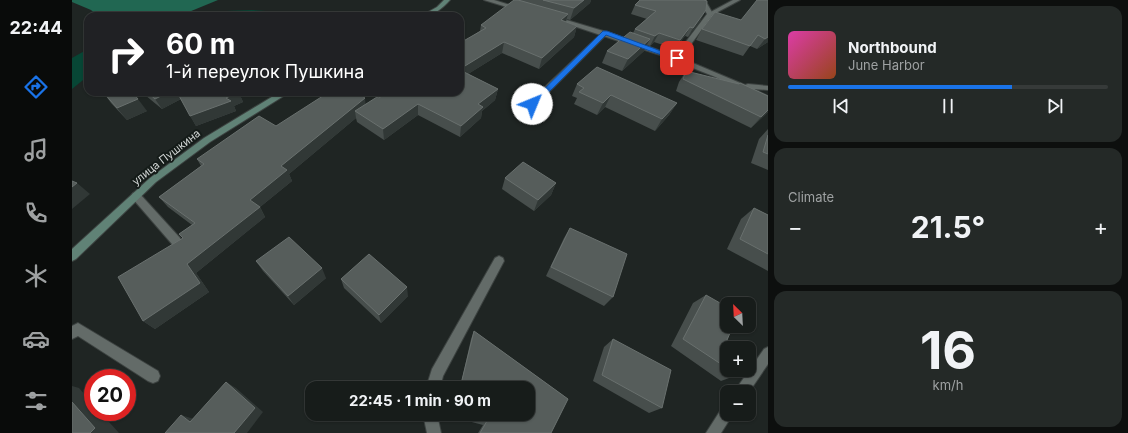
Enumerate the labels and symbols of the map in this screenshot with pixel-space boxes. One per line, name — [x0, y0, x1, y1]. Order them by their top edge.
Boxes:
pin — [660, 41, 694, 75]
position arrow — [511, 83, 553, 125]
street label: улица Пушкина — [129, 126, 203, 188]
north arrow — [720, 297, 756, 333]
speed limit sign: 20 — [84, 369, 136, 421]

